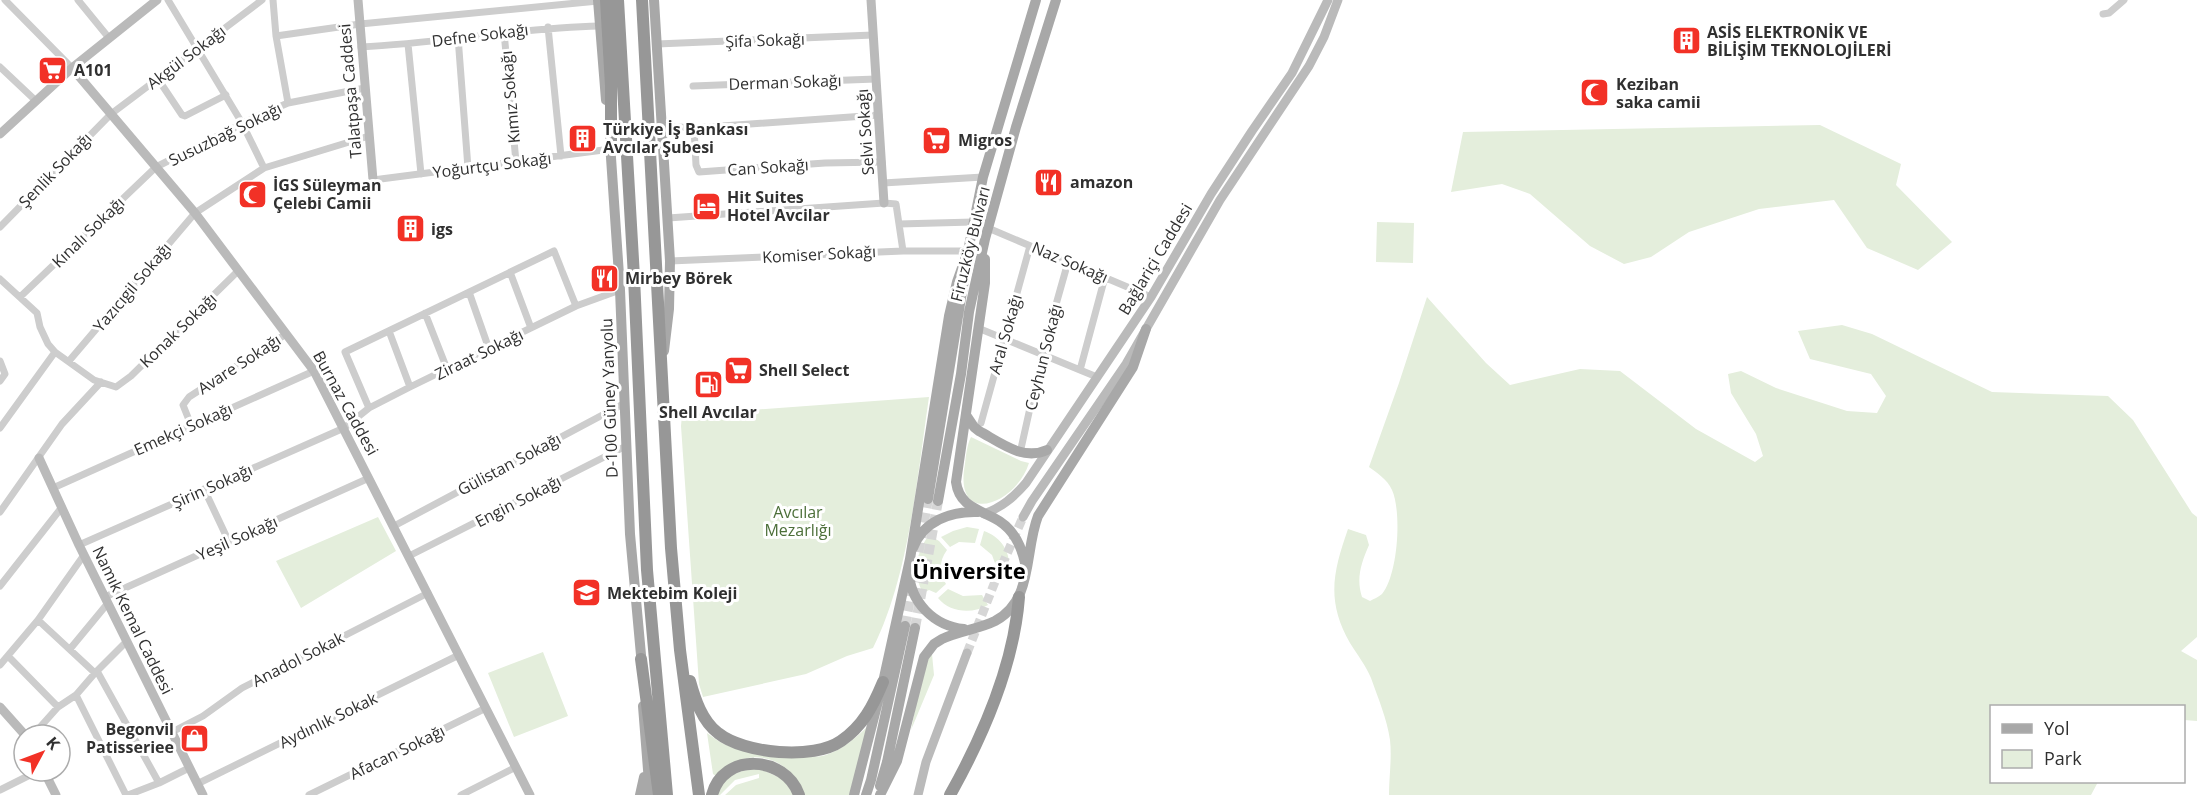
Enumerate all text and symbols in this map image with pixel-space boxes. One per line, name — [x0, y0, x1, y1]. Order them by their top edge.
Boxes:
street label: Defne Sokağı — [430, 18, 530, 52]
street label: Akgül Sokağı — [142, 20, 230, 94]
place label: ASİS ELEKTRONİK VE BİLİŞİM TEKNOLOJİLERİ — [1707, 21, 1892, 61]
street label: Talatpaşa Caddesi — [333, 23, 367, 159]
building icon: ASİS ELEKTRONİK VE BİLİŞİM TEKNOLOJİLERİ — [1670, 25, 1702, 57]
street label: Şifa Sokağı — [725, 28, 805, 52]
street label: Kımız Sokağı — [495, 50, 525, 144]
supermarket icon: A101 — [37, 54, 69, 86]
place label: A101 — [74, 59, 112, 81]
street label: Derman Sokağı — [728, 69, 842, 95]
place label: Keziban saka camii — [1616, 73, 1701, 113]
mosque icon: Keziban saka camii — [1579, 77, 1611, 109]
street label: Selvi Sokağı — [851, 88, 879, 176]
street label: Susuzbağ Sokağı — [165, 97, 285, 171]
place label: Türkiye İş Bankası Avcılar Şubesi — [603, 118, 748, 158]
building icon: Türkiye İş Bankası Avcılar Şubesi — [566, 122, 598, 154]
supermarket icon: Migros — [921, 124, 953, 156]
street label: Şenlik Sokağı — [14, 128, 96, 212]
place label: Migros — [958, 129, 1012, 151]
street label: Yoğurtçu Sokağı — [431, 147, 553, 183]
street label: Can Sokağı — [727, 153, 809, 181]
restaurant icon: amazon — [1033, 166, 1065, 198]
place label: amazon — [1070, 171, 1133, 193]
place label: İGS Süleyman Çelebi Camii — [273, 174, 382, 214]
mosque icon: İGS Süleyman Çelebi Camii — [236, 178, 268, 210]
street label: Firuzköy Bulvarı — [945, 184, 995, 304]
place label: Hit Suites Hotel Avcilar — [727, 186, 830, 226]
hotel icon: Hit Suites Hotel Avcilar — [690, 190, 722, 222]
street label: Kınalı Sokağı — [47, 192, 129, 272]
street label: Bağlariçi Caddesi — [1113, 199, 1197, 319]
building icon: igs — [394, 213, 426, 245]
place label: igs — [431, 218, 453, 240]
street label: Naz Sokağı — [1028, 236, 1112, 288]
street label: Yazıcıgil Sokağı — [88, 238, 176, 336]
street label: Komiser Sokağı — [762, 240, 876, 268]
restaurant icon: Mirbey Börek — [588, 262, 620, 294]
place label: Mirbey Börek — [625, 267, 732, 289]
street label: Konak Sokağı — [135, 288, 221, 372]
street label: Aral Sokağı — [983, 291, 1027, 377]
street label: Ceyhun Sokağı — [1019, 301, 1067, 413]
street label: D-100 Güney Yanyolu — [595, 318, 623, 478]
street label: Ziraat Sokağı — [431, 323, 527, 385]
street label: Avare Sokağı — [193, 329, 285, 399]
street label: Burnaz Caddesi — [308, 347, 384, 459]
supermarket icon: Shell Select — [722, 354, 754, 386]
place label: Shell Select — [759, 359, 850, 381]
fuel station icon: Shell Avcılar — [692, 368, 724, 400]
street label: Emekçi Sokağı — [130, 398, 236, 460]
place label: Shell Avcılar — [659, 401, 757, 423]
street label: Gülistan Sokağı — [453, 427, 565, 501]
street label: Şirin Sokağı — [168, 459, 256, 513]
street label: Engin Sokağı — [471, 470, 565, 532]
park label: Avcılar Mezarlığı — [764, 501, 832, 541]
street label: Yeşil Sokağı — [193, 510, 281, 566]
street label: Namık Kemal Caddesi — [88, 542, 178, 698]
district label: Üniversite — [912, 555, 1026, 585]
school or university icon: Mektebim Koleji — [570, 577, 602, 609]
place label: Mektebim Koleji — [607, 582, 737, 604]
street label: Anadol Sokak — [248, 626, 348, 692]
street label: Aydınlık Sokak — [275, 687, 381, 753]
legend — [1990, 705, 2185, 783]
text: Yol — [2044, 716, 2069, 740]
place label: Begonvil Patisseriee — [86, 718, 174, 758]
street label: Afacan Sokağı — [346, 719, 448, 785]
shop icon: Begonvil Patisseriee — [179, 722, 211, 754]
north arrow — [12, 723, 72, 783]
text: K — [42, 732, 65, 755]
text: Park — [2044, 746, 2082, 770]

